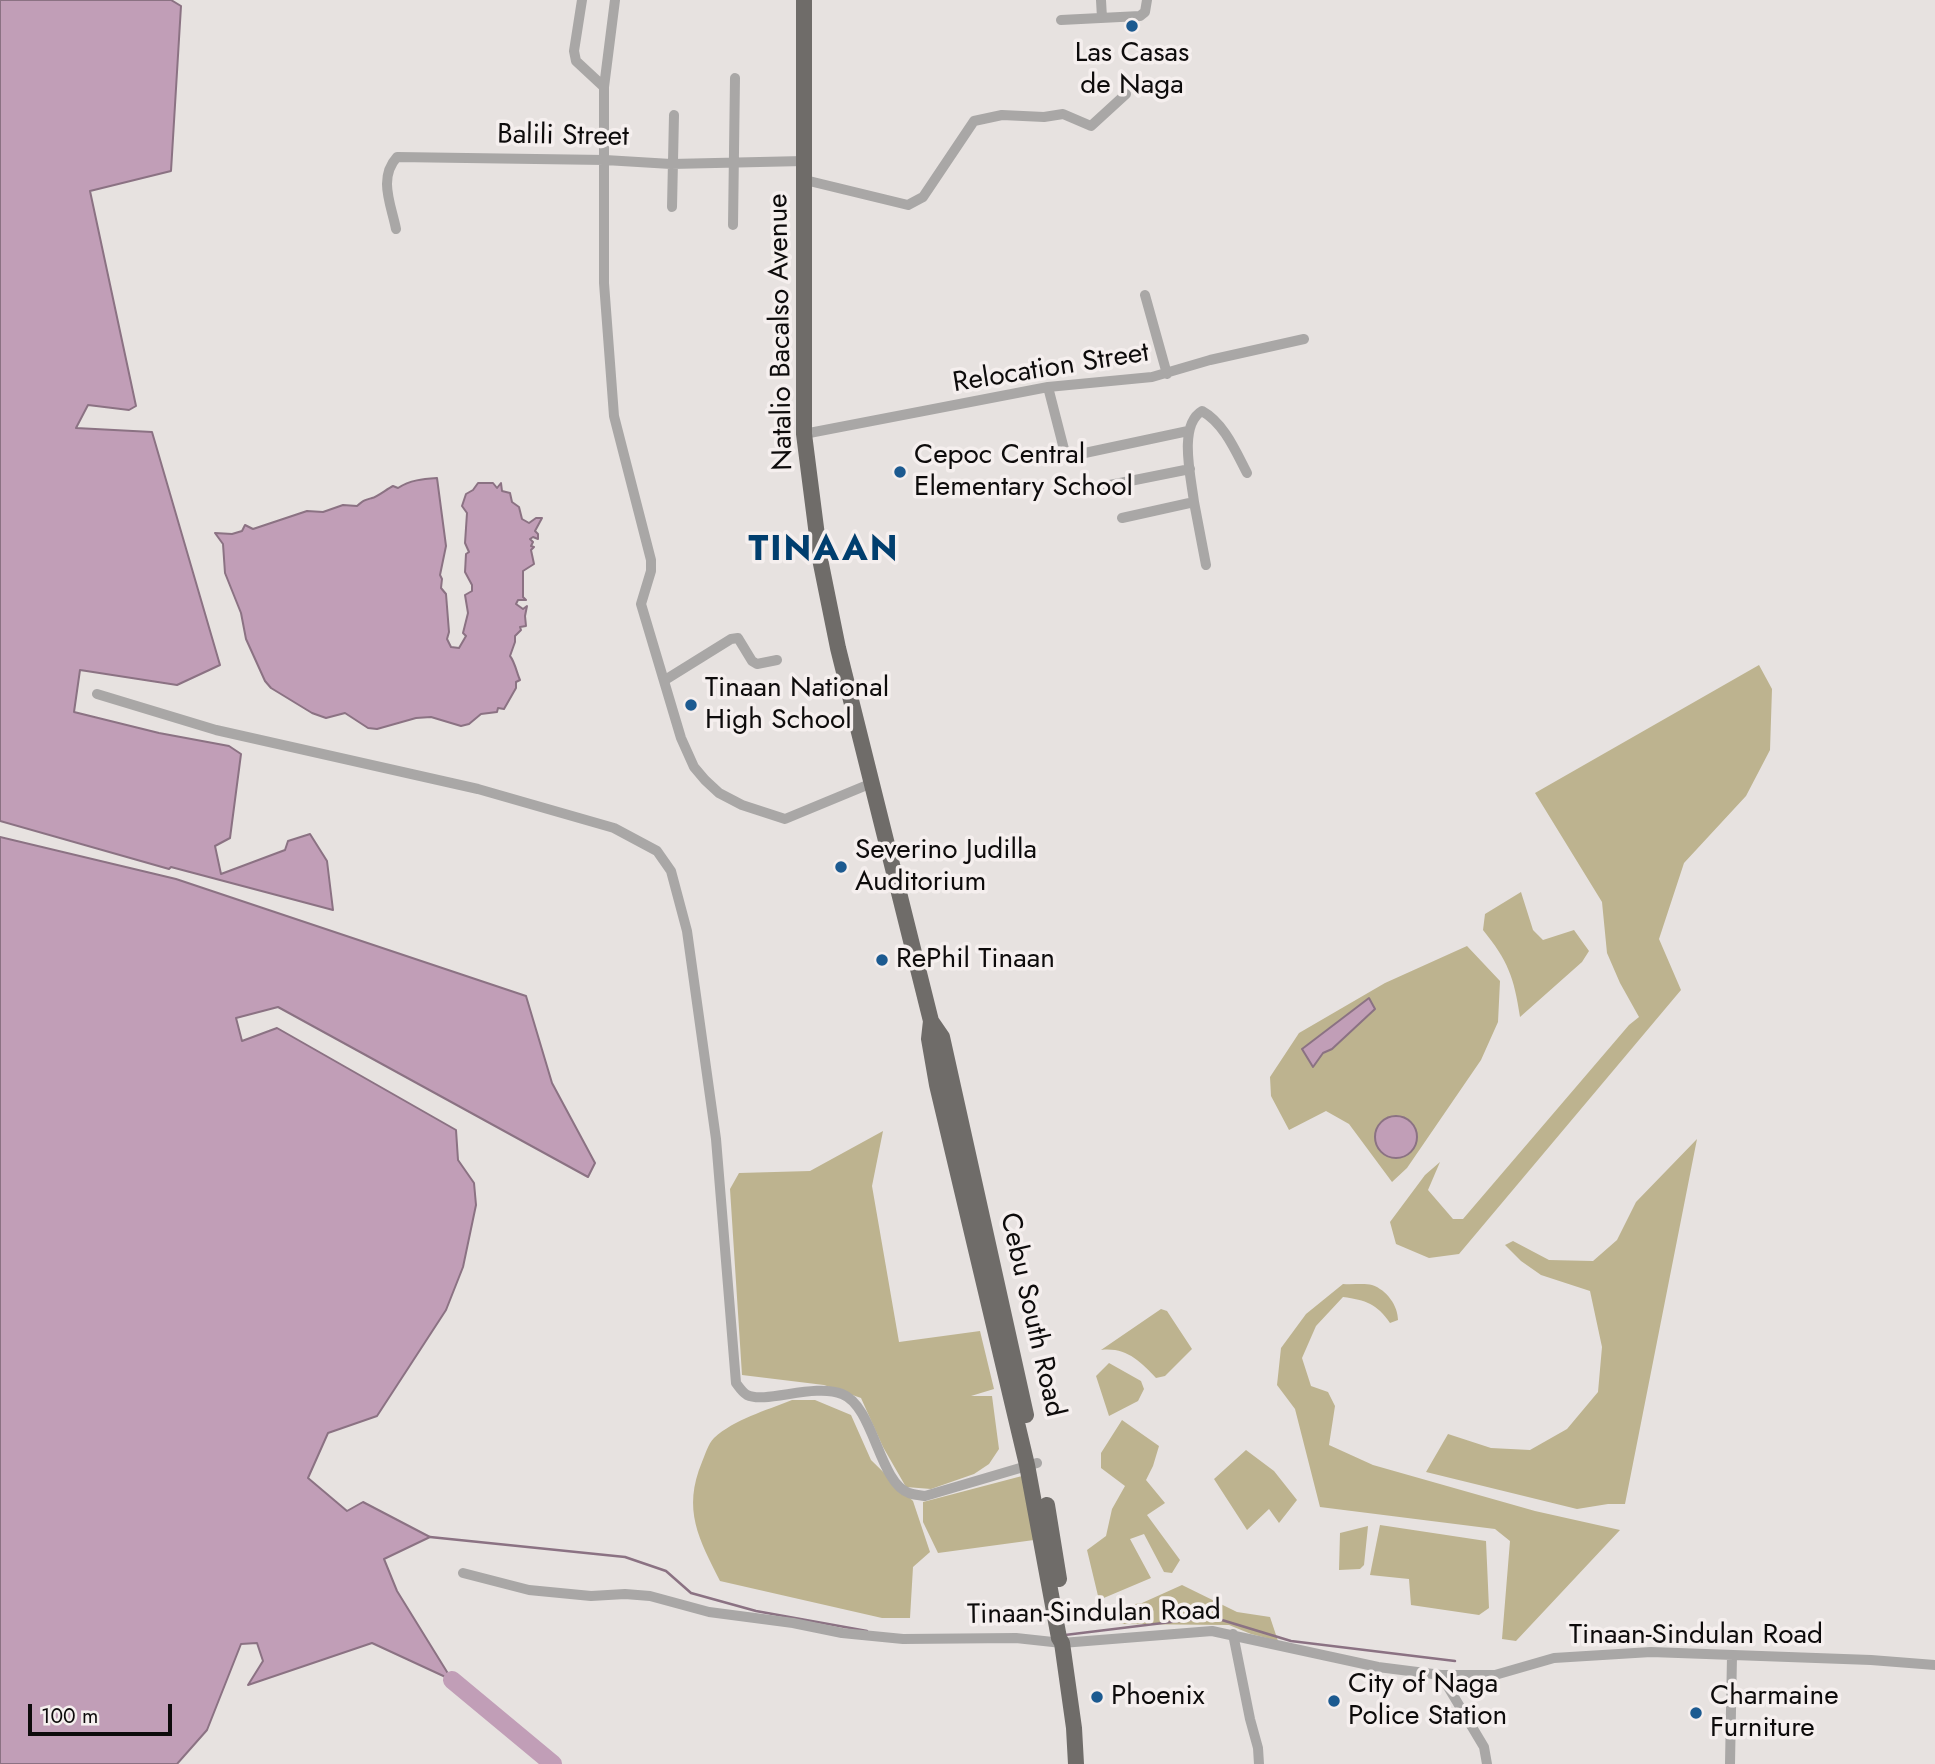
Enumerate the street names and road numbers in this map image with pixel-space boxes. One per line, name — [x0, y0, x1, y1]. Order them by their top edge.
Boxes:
street label: Balili Street — [497, 119, 629, 155]
street label: Natalio Bacalso Avenue — [763, 193, 801, 471]
street label: Relocation Street — [951, 337, 1151, 401]
street label: Cebu South Road — [991, 1210, 1071, 1420]
street label: Tinaan-Sindulan Road — [967, 1595, 1221, 1633]
street label: Tinaan-Sindulan Road — [1569, 1619, 1823, 1653]

